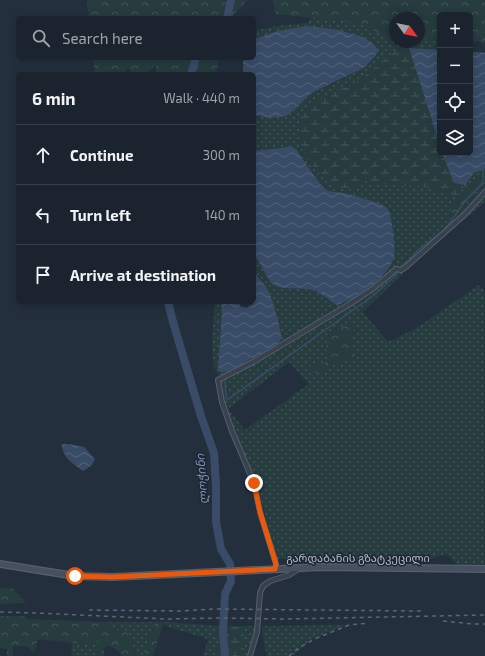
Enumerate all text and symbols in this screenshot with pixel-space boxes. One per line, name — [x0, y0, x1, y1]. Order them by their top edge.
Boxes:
north arrow — [389, 12, 425, 48]
map controls — [437, 12, 473, 156]
button: + — [437, 12, 473, 48]
search box — [16, 16, 256, 60]
icon: search — [30, 27, 52, 49]
text: Search here — [62, 29, 143, 47]
button: − — [437, 48, 473, 84]
button: locate — [437, 84, 473, 120]
text: 6 min — [32, 88, 76, 108]
text: Walk · 440 m — [163, 90, 240, 106]
button: layers — [437, 120, 473, 156]
icon: ahead — [32, 144, 54, 166]
text: Continue — [70, 146, 133, 164]
text: 300 m — [203, 147, 240, 163]
icon: left — [32, 204, 54, 226]
text: Turn left — [70, 206, 131, 224]
text: 140 m — [205, 207, 240, 223]
icon: arrive — [32, 264, 54, 286]
text: Arrive at destination — [70, 266, 216, 284]
water label: ლოჭინი — [192, 452, 211, 505]
route end — [245, 474, 263, 492]
street label: გარდაბანის გზატკეცილი — [286, 551, 430, 565]
route start — [66, 567, 84, 585]

